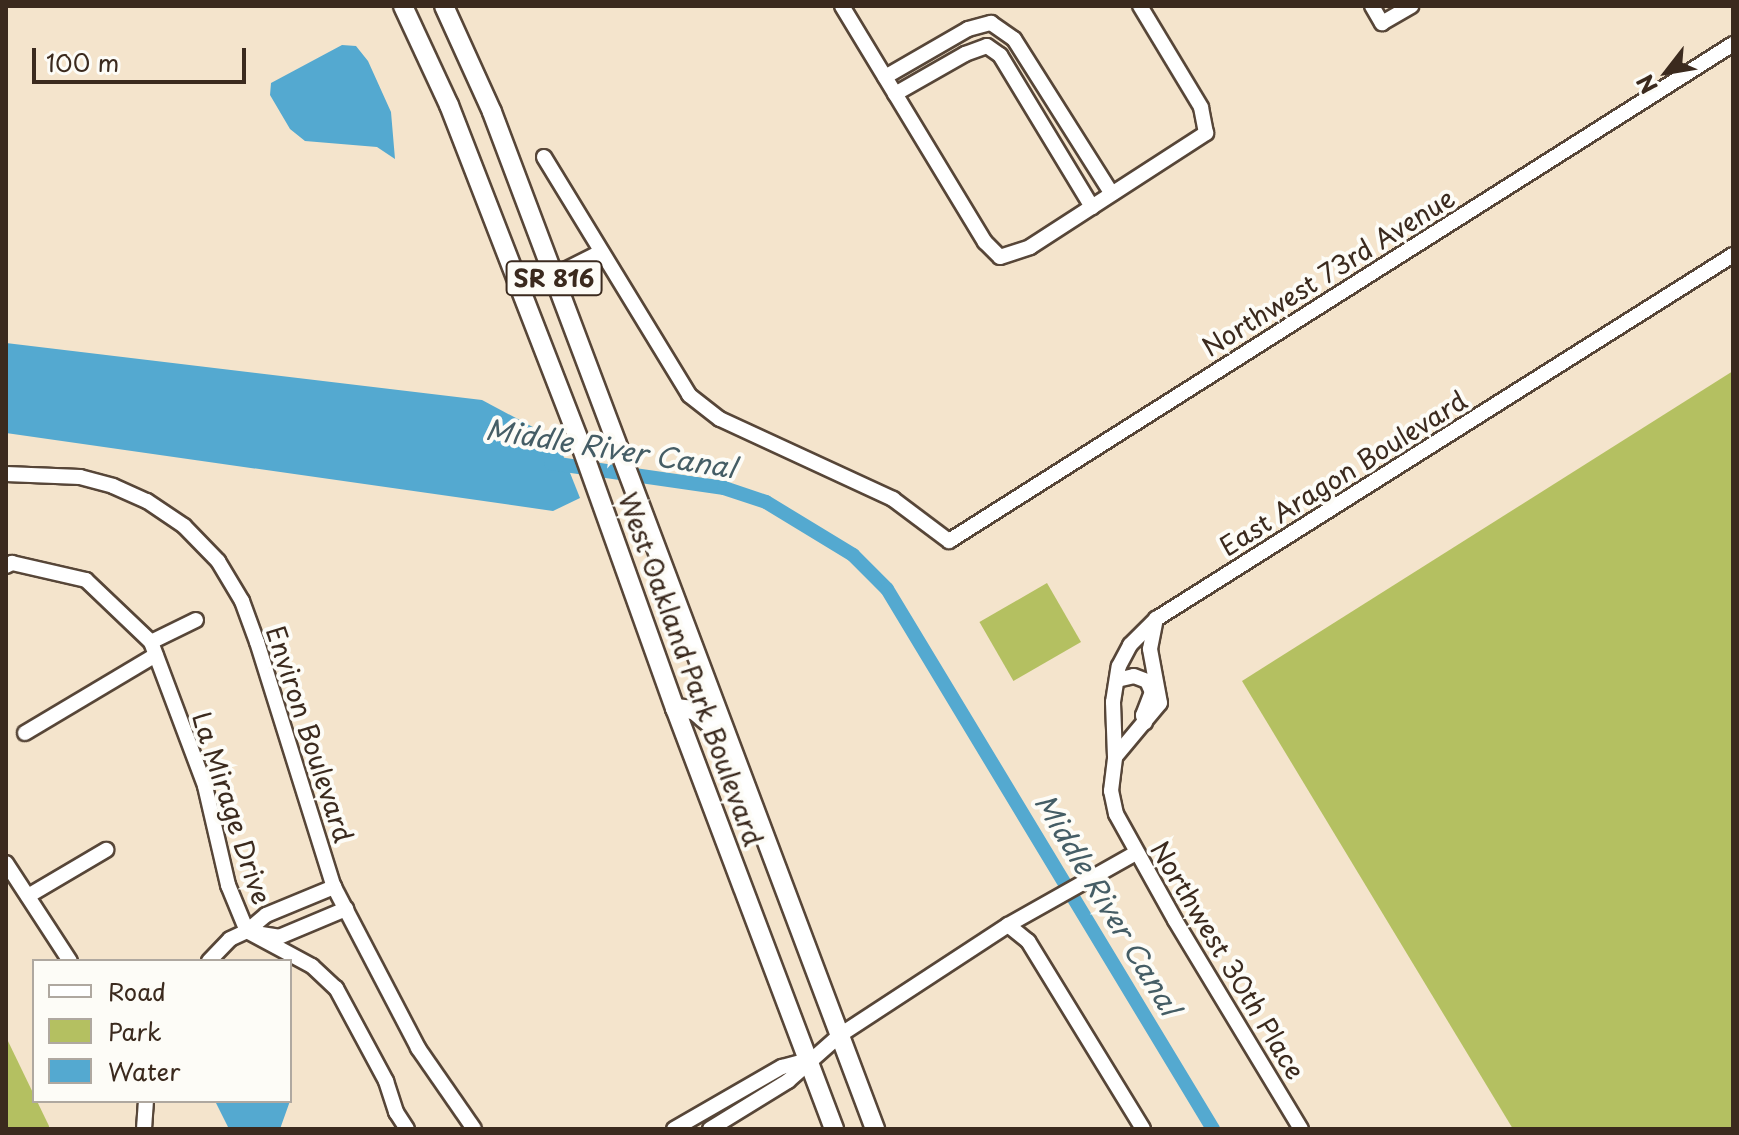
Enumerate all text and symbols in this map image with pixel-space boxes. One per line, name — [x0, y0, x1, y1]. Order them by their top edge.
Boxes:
scale bar — [36, 32, 250, 82]
north arrow — [1627, 32, 1707, 112]
text: 100 m — [46, 44, 119, 80]
text: N — [1627, 69, 1665, 101]
street label: Northwest 73rd Avenue — [1195, 181, 1461, 363]
road number: SR 816 — [504, 258, 604, 298]
street label: East Aragon Boulevard — [1213, 384, 1473, 562]
water label: Middle River Canal — [482, 411, 740, 485]
street label: West Oakland Park Boulevard — [612, 488, 770, 850]
street label: Environ Boulevard — [260, 621, 360, 847]
street label: La Mirage Drive — [186, 707, 278, 909]
water label: Middle River Canal — [1028, 785, 1188, 1023]
street label: Northwest 30th Place — [1144, 835, 1312, 1085]
legend — [32, 959, 292, 1103]
text: Road — [108, 973, 166, 1009]
text: Park — [108, 1013, 162, 1049]
text: Water — [108, 1053, 180, 1089]

